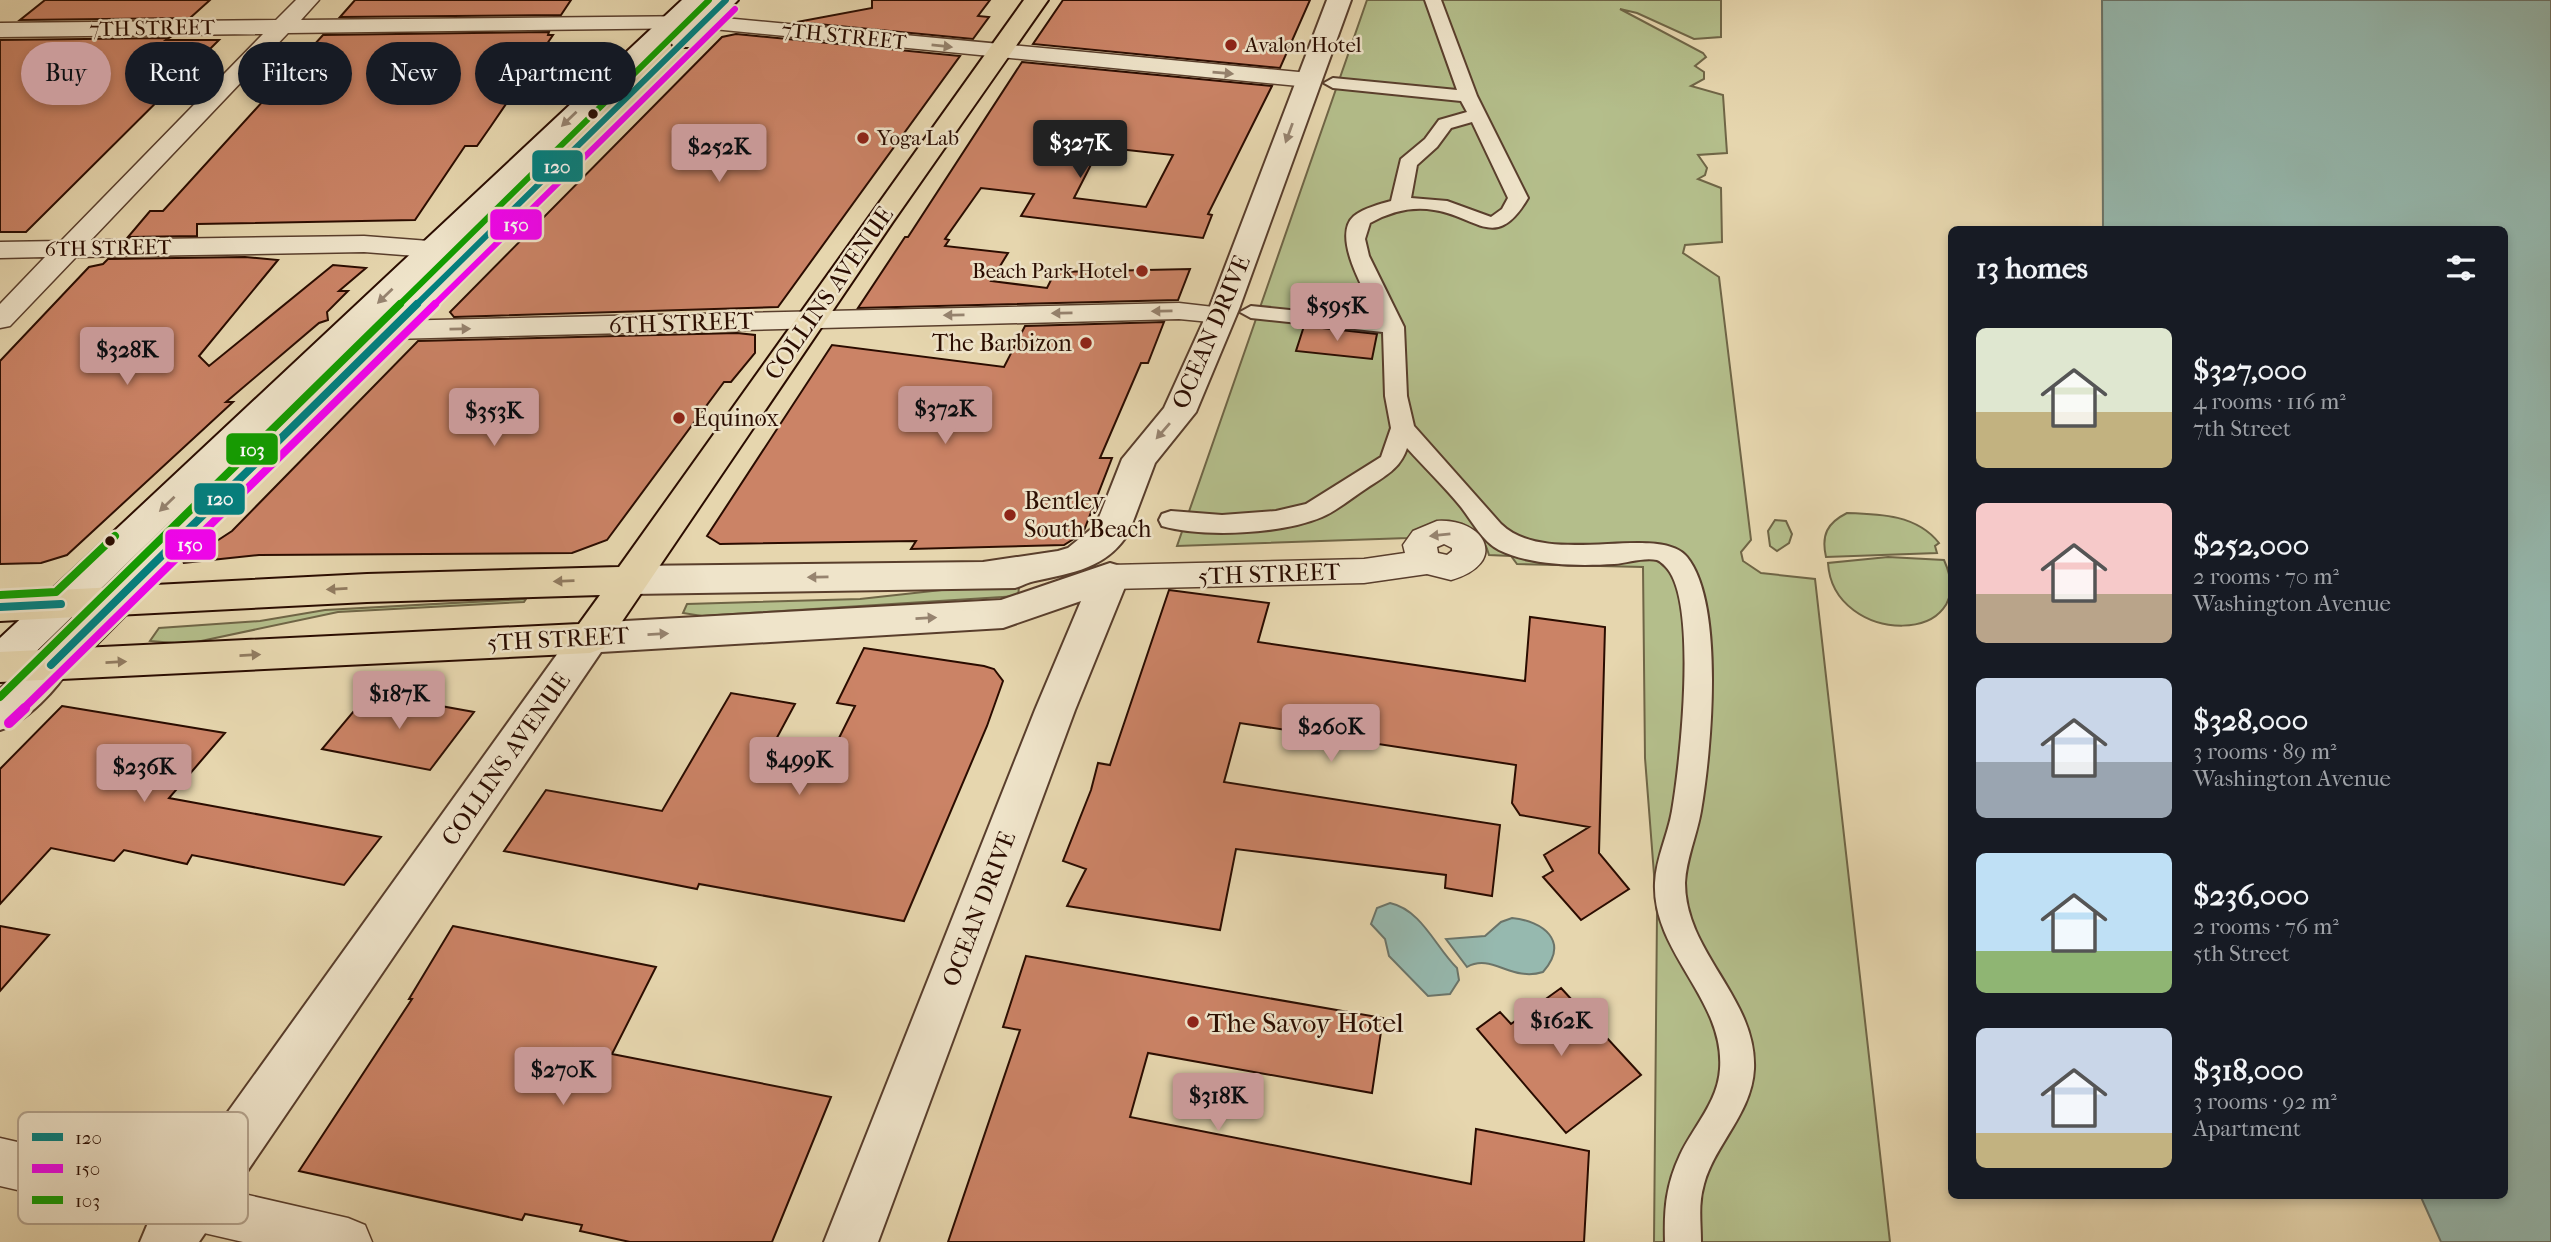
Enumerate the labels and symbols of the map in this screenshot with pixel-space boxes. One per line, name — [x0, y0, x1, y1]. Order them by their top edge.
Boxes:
street label: 7TH STREET — [89, 15, 216, 41]
street label: 7TH STREET — [780, 18, 908, 55]
place label: Avalon Hotel — [1244, 33, 1362, 57]
marker: Avalon Hotel — [1223, 37, 1239, 53]
one-way arrow — [931, 41, 953, 52]
one-way arrow — [1213, 68, 1235, 79]
unlabelled marker — [586, 107, 600, 121]
one-way arrow — [561, 110, 578, 127]
pin: $327K — [1031, 120, 1129, 180]
one-way arrow — [1284, 122, 1295, 143]
pin: $252K — [670, 124, 768, 184]
place label: Yoga Lab — [876, 126, 959, 150]
marker: Yoga Lab — [855, 130, 871, 146]
line badge: 120 — [531, 149, 584, 183]
text: 120 — [543, 156, 571, 178]
street label: COLLINS AVENUE — [759, 201, 899, 385]
line badge: 150 — [489, 208, 543, 241]
text: 150 — [503, 214, 529, 236]
street label: 6TH STREET — [44, 235, 172, 261]
street label: OCEAN DRIVE — [1166, 251, 1256, 413]
place label: Beach Park Hotel — [972, 259, 1128, 283]
marker: Beach Park Hotel — [1134, 263, 1150, 279]
pin: $595K — [1288, 284, 1386, 343]
one-way arrow — [376, 287, 393, 304]
one-way arrow — [1151, 305, 1173, 317]
street label: 6TH STREET — [608, 306, 755, 340]
one-way arrow — [1051, 307, 1073, 319]
one-way arrow — [943, 309, 965, 321]
one-way arrow — [449, 323, 471, 334]
pin: $328K — [78, 328, 176, 387]
place label: The Barbizon — [932, 329, 1072, 357]
marker: The Barbizon — [1078, 335, 1094, 351]
pin: $372K — [896, 386, 994, 446]
pin: $353K — [445, 388, 543, 448]
place label: Equinox — [693, 404, 779, 432]
marker: Equinox — [671, 410, 687, 426]
one-way arrow — [1155, 422, 1171, 440]
line badge: 103 — [225, 432, 279, 466]
text: 103 — [240, 439, 264, 461]
line badge: 120 — [193, 482, 246, 516]
place label: Bentley South Beach — [1024, 487, 1152, 543]
text: 120 — [206, 488, 234, 510]
one-way arrow — [159, 495, 176, 511]
marker: Bentley South Beach — [1002, 507, 1018, 523]
line badge: 150 — [164, 528, 217, 561]
one-way arrow — [1429, 529, 1451, 540]
unlabelled marker — [103, 534, 117, 548]
text: 150 — [177, 534, 203, 556]
street label: 5TH STREET — [1197, 557, 1341, 590]
one-way arrow — [807, 571, 829, 583]
one-way arrow — [553, 575, 575, 586]
one-way arrow — [326, 584, 348, 595]
one-way arrow — [915, 613, 937, 624]
street label: 5TH STREET — [486, 621, 631, 657]
one-way arrow — [648, 628, 670, 639]
one-way arrow — [239, 650, 261, 661]
one-way arrow — [106, 657, 128, 668]
street label: COLLINS AVENUE — [436, 667, 576, 851]
pin: $187K — [350, 672, 448, 731]
pin: $260K — [1282, 704, 1380, 764]
pin: $499K — [750, 738, 848, 797]
pin: $236K — [95, 744, 193, 804]
street label: OCEAN DRIVE — [937, 827, 1021, 991]
pin: $162K — [1512, 998, 1610, 1058]
place label: The Savoy Hotel — [1207, 1006, 1404, 1039]
marker: The Savoy Hotel — [1185, 1014, 1201, 1030]
pin: $270K — [514, 1048, 612, 1107]
pin: $318K — [1169, 1074, 1267, 1133]
legend — [18, 1112, 248, 1224]
text: 120 — [75, 1127, 102, 1149]
text: 150 — [75, 1158, 100, 1180]
text: 103 — [75, 1190, 100, 1212]

